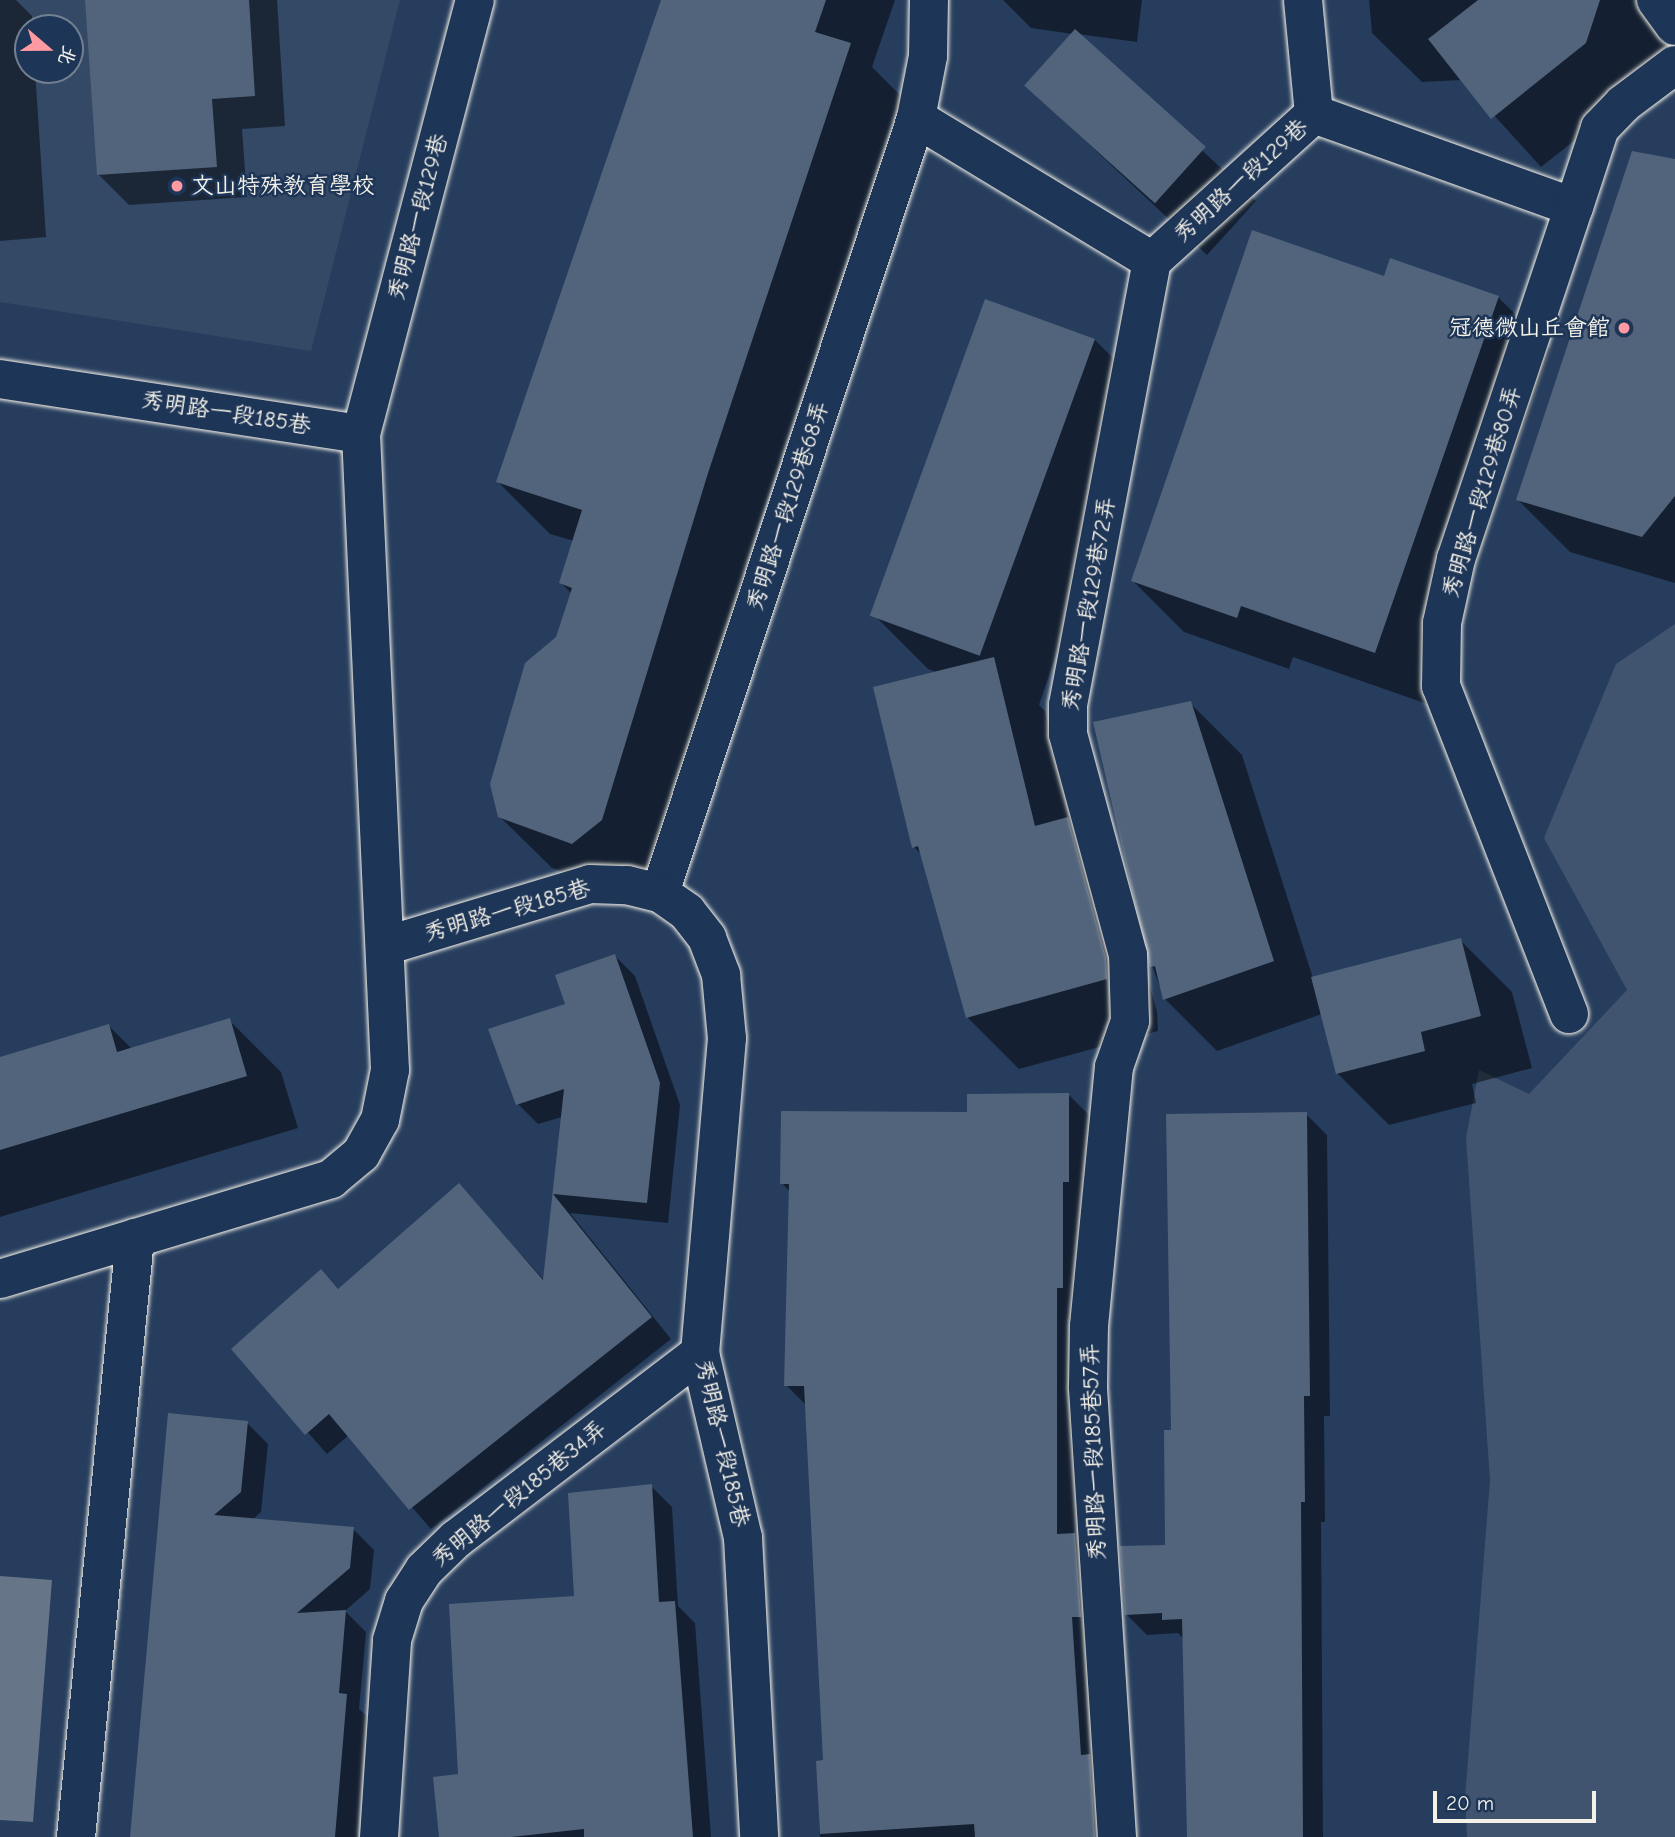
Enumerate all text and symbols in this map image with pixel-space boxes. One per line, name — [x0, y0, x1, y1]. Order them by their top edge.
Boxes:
north arrow — [14, 14, 84, 84]
text: 北 — [53, 43, 80, 68]
street label: 秀明路一段129巷 — [1168, 113, 1314, 249]
street label: 秀明路一段129巷 — [382, 131, 454, 303]
place label: 文山特殊教育學校 — [191, 172, 375, 200]
marker: 文山特殊教育學校 — [169, 178, 185, 194]
place label: 冠德微山丘會館 — [1449, 314, 1610, 342]
marker: 冠德微山丘會館 — [1616, 320, 1632, 336]
street label: 秀明路一段129巷80弄 — [1437, 383, 1527, 601]
street label: 秀明路一段185巷 — [139, 386, 313, 440]
street label: 秀明路一段129巷68弄 — [741, 398, 835, 614]
street label: 秀明路一段129巷72弄 — [1057, 495, 1121, 713]
street label: 秀明路一段185巷 — [421, 874, 593, 948]
street label: 秀明路一段185巷57弄 — [1076, 1343, 1112, 1561]
street label: 秀明路一段185巷 — [689, 1356, 755, 1530]
street label: 秀明路一段185巷34弄 — [426, 1415, 612, 1573]
scale bar — [1437, 1778, 1600, 1822]
text: 20 m — [1446, 1791, 1494, 1815]

